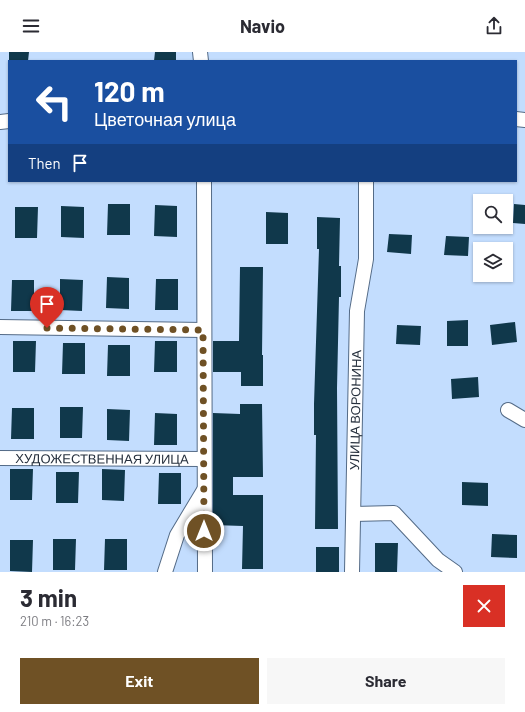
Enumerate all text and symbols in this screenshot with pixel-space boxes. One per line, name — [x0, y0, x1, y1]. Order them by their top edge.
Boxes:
icon: menu — [20, 15, 42, 37]
text: Navio — [240, 15, 285, 37]
icon: share — [483, 15, 505, 37]
text: 120 m — [94, 74, 165, 108]
icon: left — [28, 76, 80, 128]
text: Цветочная улица — [94, 108, 236, 130]
icon: arrive — [69, 152, 91, 174]
text: Then — [28, 154, 61, 172]
map controls — [473, 194, 513, 282]
button: search — [473, 194, 513, 234]
button: layers — [473, 242, 513, 282]
pin — [30, 287, 64, 328]
icon: arrive — [36, 293, 58, 315]
street label: УЛИЦА ВОРОНИНА — [346, 349, 364, 470]
street label: ХУДОЖЕСТВЕННАЯ УЛИЦА — [15, 450, 189, 467]
position arrow — [183, 510, 225, 552]
text: 3 min — [20, 583, 77, 612]
button: close — [463, 585, 505, 627]
text: 210 m · 16:23 — [20, 613, 89, 629]
button: Exit — [20, 658, 259, 704]
button: Share — [267, 658, 505, 704]

